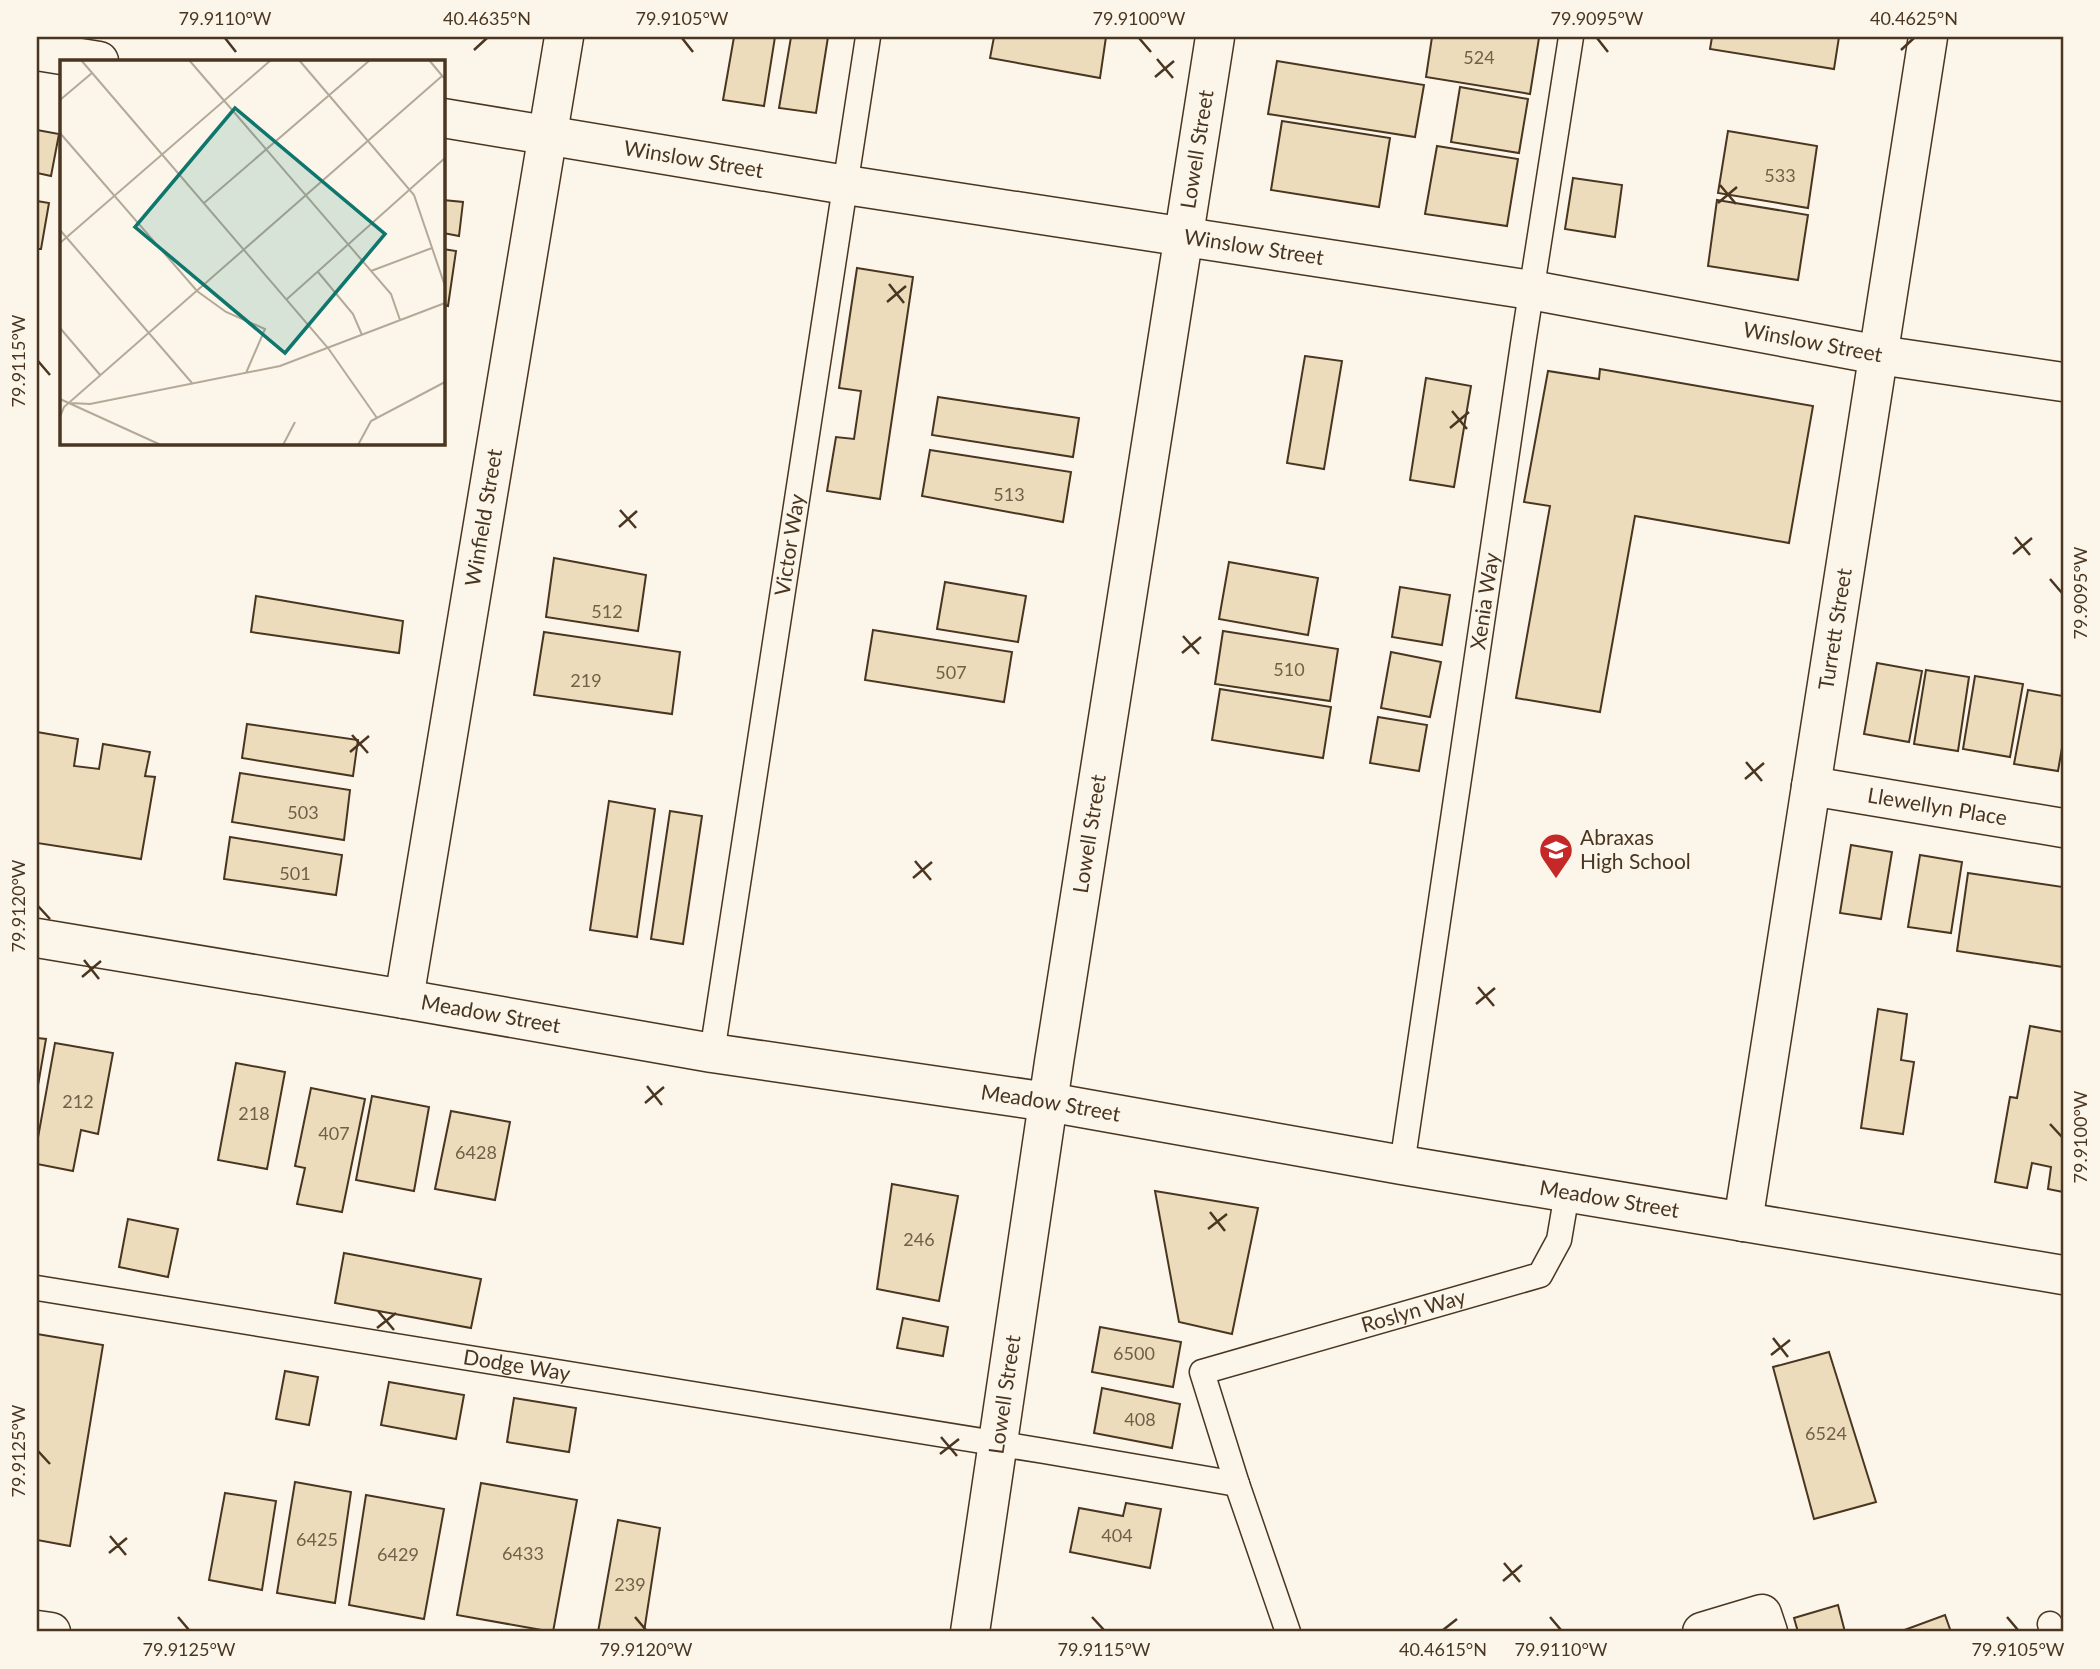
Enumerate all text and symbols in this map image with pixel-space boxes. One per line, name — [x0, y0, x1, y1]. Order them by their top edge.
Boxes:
text: 79.9110°W — [179, 7, 272, 29]
text: 40.4635°N — [443, 7, 531, 29]
text: 79.9105°W — [636, 7, 729, 29]
text: 79.9100°W — [1093, 7, 1186, 29]
text: 79.9095°W — [1551, 7, 1644, 29]
text: 40.4625°N — [1870, 7, 1958, 29]
house number: 524 — [1463, 46, 1495, 68]
inset map — [60, 60, 444, 444]
street label: Lowell Street — [1174, 87, 1218, 210]
street label: Winslow Street — [622, 134, 766, 182]
house number: 533 — [1764, 164, 1796, 186]
street label: Winslow Street — [1182, 223, 1326, 269]
text: 79.9115°W — [7, 314, 29, 408]
street label: Winslow Street — [1741, 316, 1885, 366]
street label: Winfield Street — [459, 446, 506, 588]
house number: 513 — [993, 483, 1025, 505]
street label: Victor Way — [768, 492, 809, 597]
text: 79.9095°W — [2069, 546, 2091, 640]
street label: Xenia Way — [1464, 551, 1503, 651]
street label: Turrett Street — [1812, 566, 1856, 692]
house number: 512 — [591, 600, 623, 622]
house number: 510 — [1273, 658, 1305, 680]
house number: 507 — [935, 661, 967, 683]
house number: 219 — [570, 669, 602, 691]
street label: Lowell Street — [1067, 772, 1110, 895]
street label: Llewellyn Place — [1866, 782, 2009, 829]
house number: 503 — [287, 801, 319, 823]
place label: Abraxas High School — [1580, 824, 1691, 873]
school or university icon: Abraxas High School — [1537, 831, 1575, 880]
text: 79.9120°W — [7, 859, 29, 953]
house number: 501 — [279, 862, 311, 884]
street label: Meadow Street — [419, 988, 563, 1037]
street label: Meadow Street — [979, 1078, 1123, 1126]
house number: 212 — [62, 1090, 94, 1112]
text: 79.9100°W — [2069, 1090, 2091, 1184]
house number: 218 — [238, 1102, 270, 1124]
house number: 407 — [318, 1122, 350, 1144]
house number: 6428 — [455, 1141, 497, 1163]
street label: Meadow Street — [1538, 1174, 1682, 1222]
house number: 246 — [903, 1228, 935, 1250]
street label: Roslyn Way — [1358, 1283, 1469, 1337]
street label: Lowell Street — [982, 1333, 1025, 1455]
house number: 6500 — [1113, 1342, 1155, 1364]
street label: Dodge Way — [462, 1343, 572, 1385]
text: 79.9125°W — [7, 1404, 29, 1498]
house number: 408 — [1124, 1408, 1156, 1430]
house number: 6524 — [1805, 1422, 1847, 1444]
house number: 404 — [1101, 1524, 1133, 1546]
house number: 6425 — [296, 1528, 338, 1550]
house number: 6433 — [502, 1542, 544, 1564]
house number: 6429 — [377, 1543, 419, 1565]
house number: 239 — [614, 1573, 646, 1595]
text: 79.9125°W — [143, 1638, 236, 1660]
text: 79.9120°W — [600, 1638, 693, 1660]
text: 79.9115°W — [1058, 1638, 1151, 1660]
text: 40.4615°N — [1399, 1638, 1487, 1660]
text: 79.9110°W — [1515, 1638, 1608, 1660]
text: 79.9105°W — [1972, 1638, 2065, 1660]

